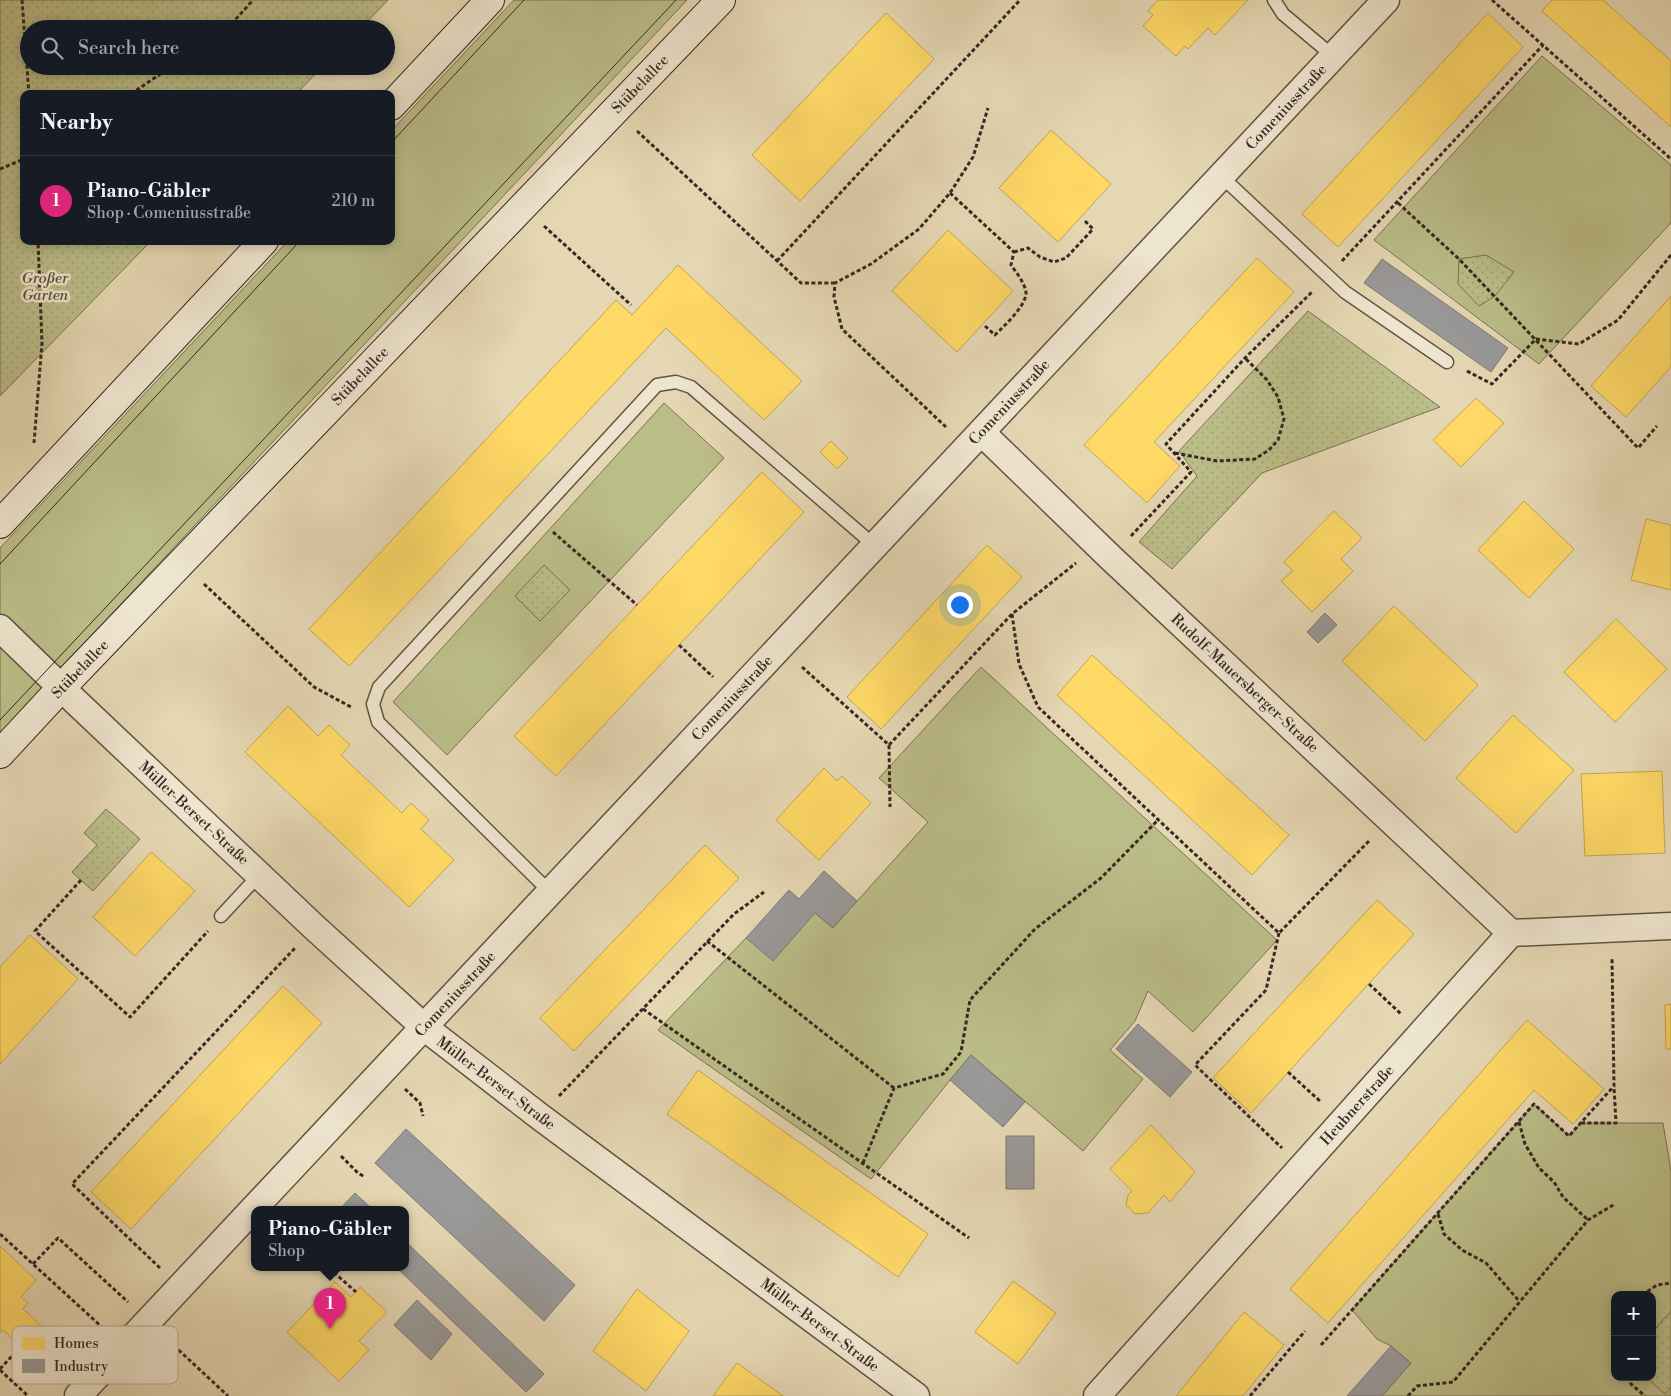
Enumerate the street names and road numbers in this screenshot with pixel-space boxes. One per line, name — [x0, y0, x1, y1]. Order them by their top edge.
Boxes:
street label: Stübelallee — [608, 51, 673, 118]
street label: Comeniusstraße — [1242, 60, 1331, 154]
street label: Stübelallee — [328, 343, 393, 410]
street label: Comeniusstraße — [965, 355, 1054, 449]
street label: Rudolf-Mauersberger-Straße — [1167, 610, 1323, 757]
street label: Stübelallee — [48, 636, 113, 703]
street label: Comeniusstraße — [688, 651, 777, 745]
street label: Müller-Berset-Straße — [134, 757, 253, 869]
street label: Comeniusstraße — [411, 947, 500, 1041]
street label: Müller-Berset-Straße — [432, 1032, 559, 1134]
street label: Heubnerstraße — [1316, 1061, 1398, 1149]
street label: Müller-Berset-Straße — [756, 1274, 883, 1376]

